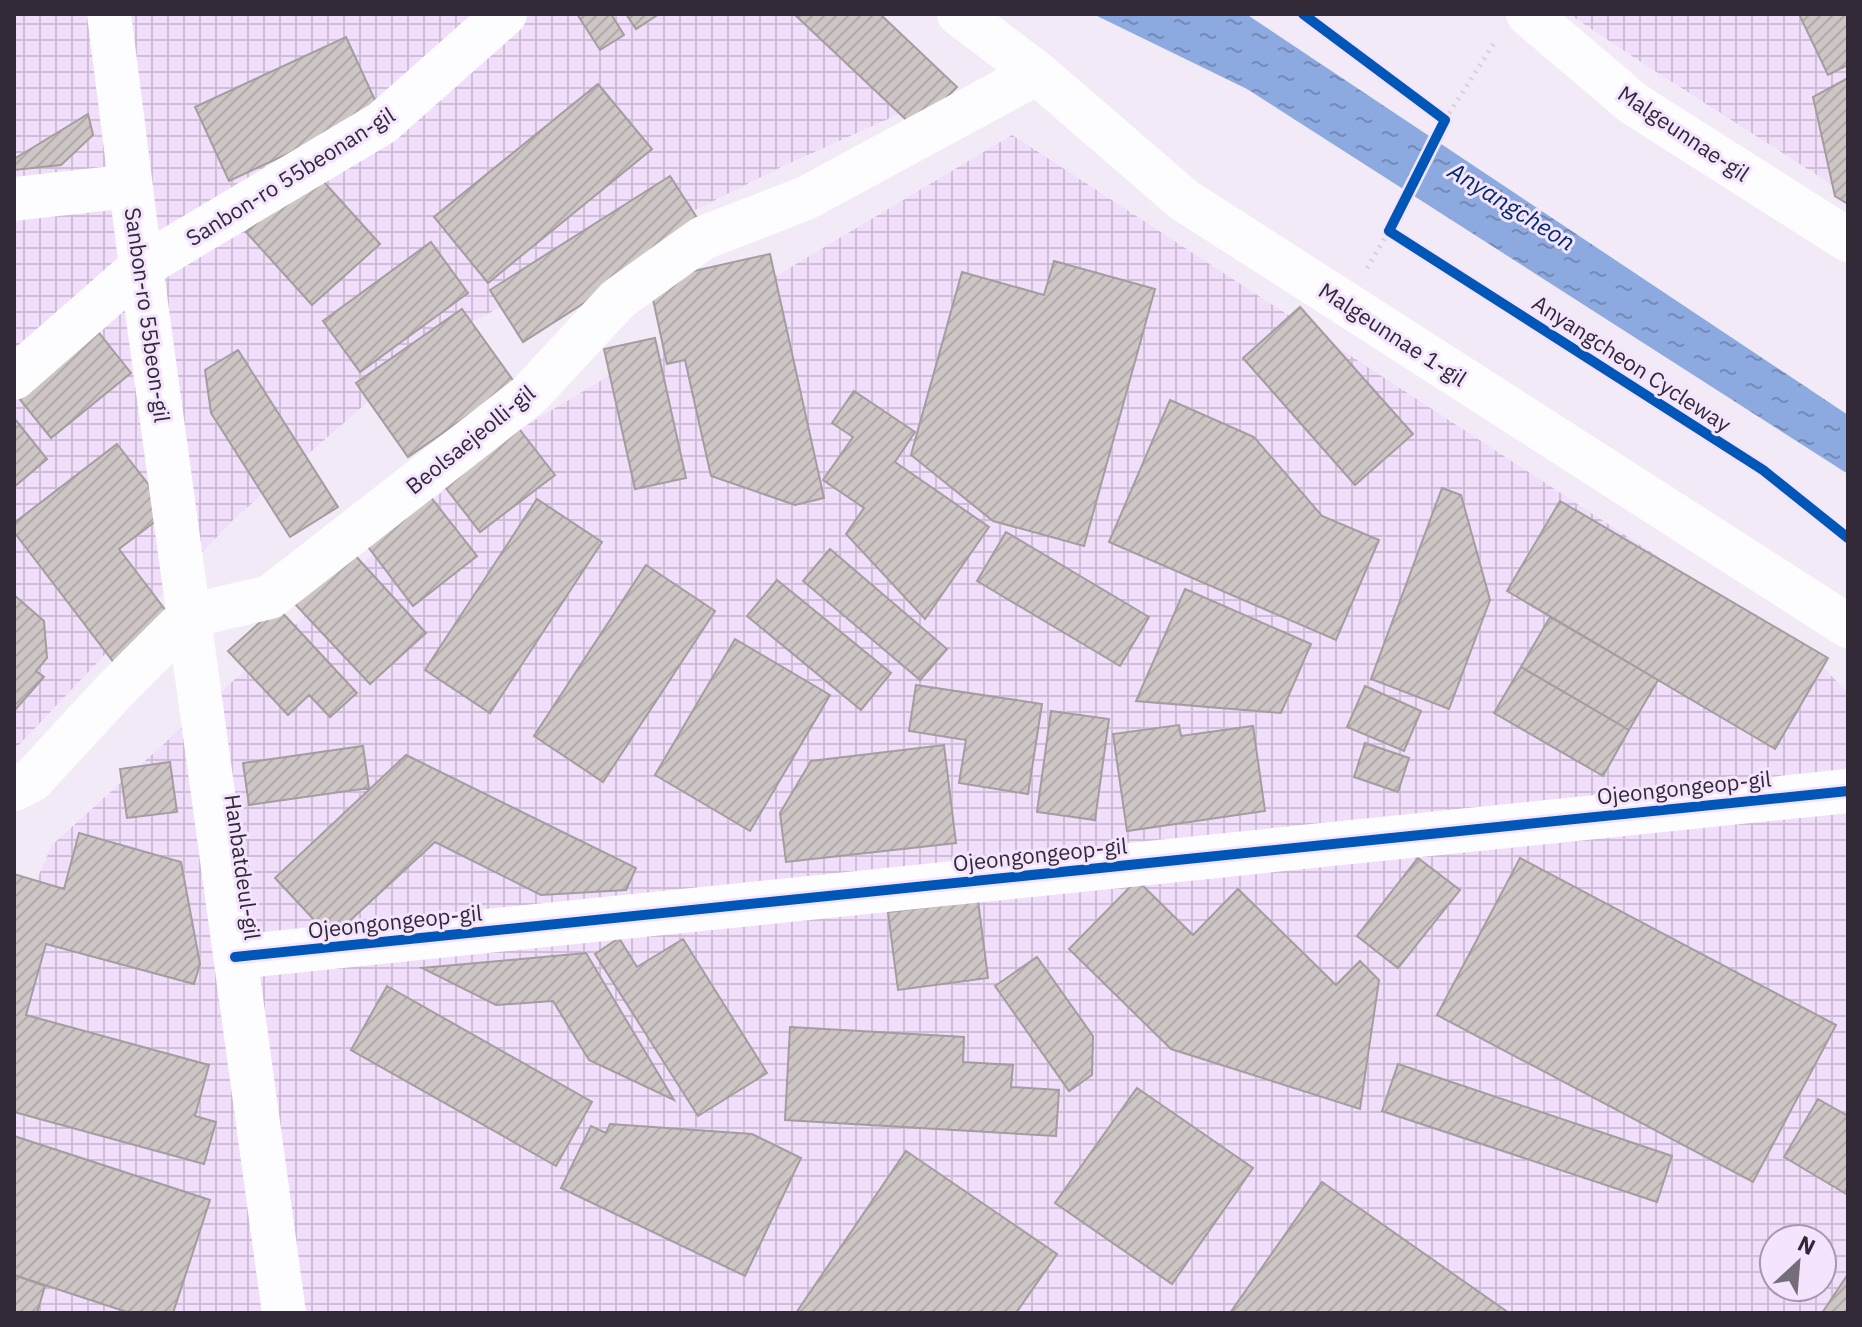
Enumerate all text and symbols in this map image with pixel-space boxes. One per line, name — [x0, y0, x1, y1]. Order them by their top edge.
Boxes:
street label: Malgeunnae-gil — [1613, 78, 1755, 188]
street label: Sanbon-ro 55beonan-gil — [180, 100, 400, 252]
water label: Anyangcheon — [1442, 154, 1581, 258]
street label: Sanbon-ro 55beon-gil — [119, 206, 177, 424]
street label: Malgeunnae 1-gil — [1314, 275, 1473, 393]
street label: Anyangcheon Cycleway — [1527, 288, 1737, 438]
street label: Beolsaejeolli-gil — [399, 378, 541, 500]
street label: Ojeongongeop-gil — [1595, 763, 1773, 811]
street label: Hanbatdeul-gil — [218, 792, 268, 942]
street label: Ojeongongeop-gil — [951, 830, 1129, 878]
street label: Ojeongongeop-gil — [306, 897, 484, 945]
north arrow — [1758, 1223, 1838, 1303]
text: N — [1793, 1228, 1821, 1261]

